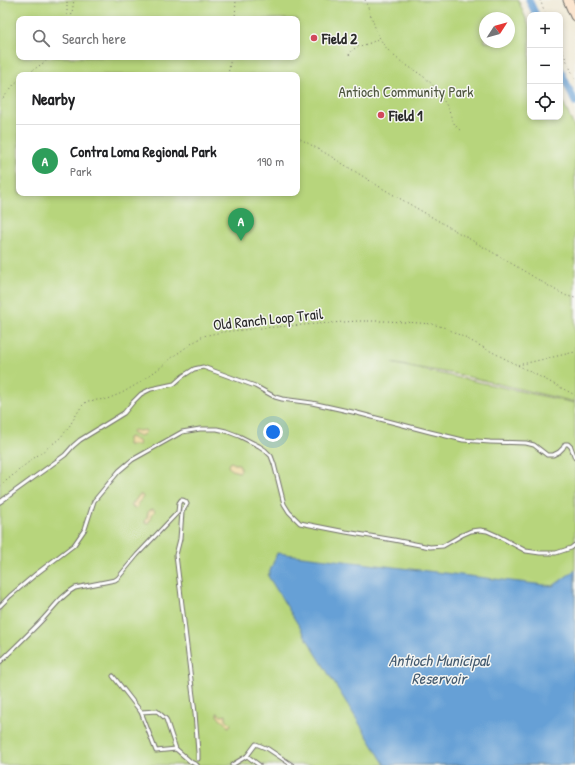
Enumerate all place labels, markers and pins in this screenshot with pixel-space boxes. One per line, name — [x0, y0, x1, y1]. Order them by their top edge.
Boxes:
place label: Field 2 — [321, 28, 358, 49]
marker: Field 2 — [309, 33, 319, 43]
place label: Field 1 — [388, 105, 423, 126]
marker: Field 1 — [376, 110, 386, 120]
pin: A — [228, 208, 254, 241]

